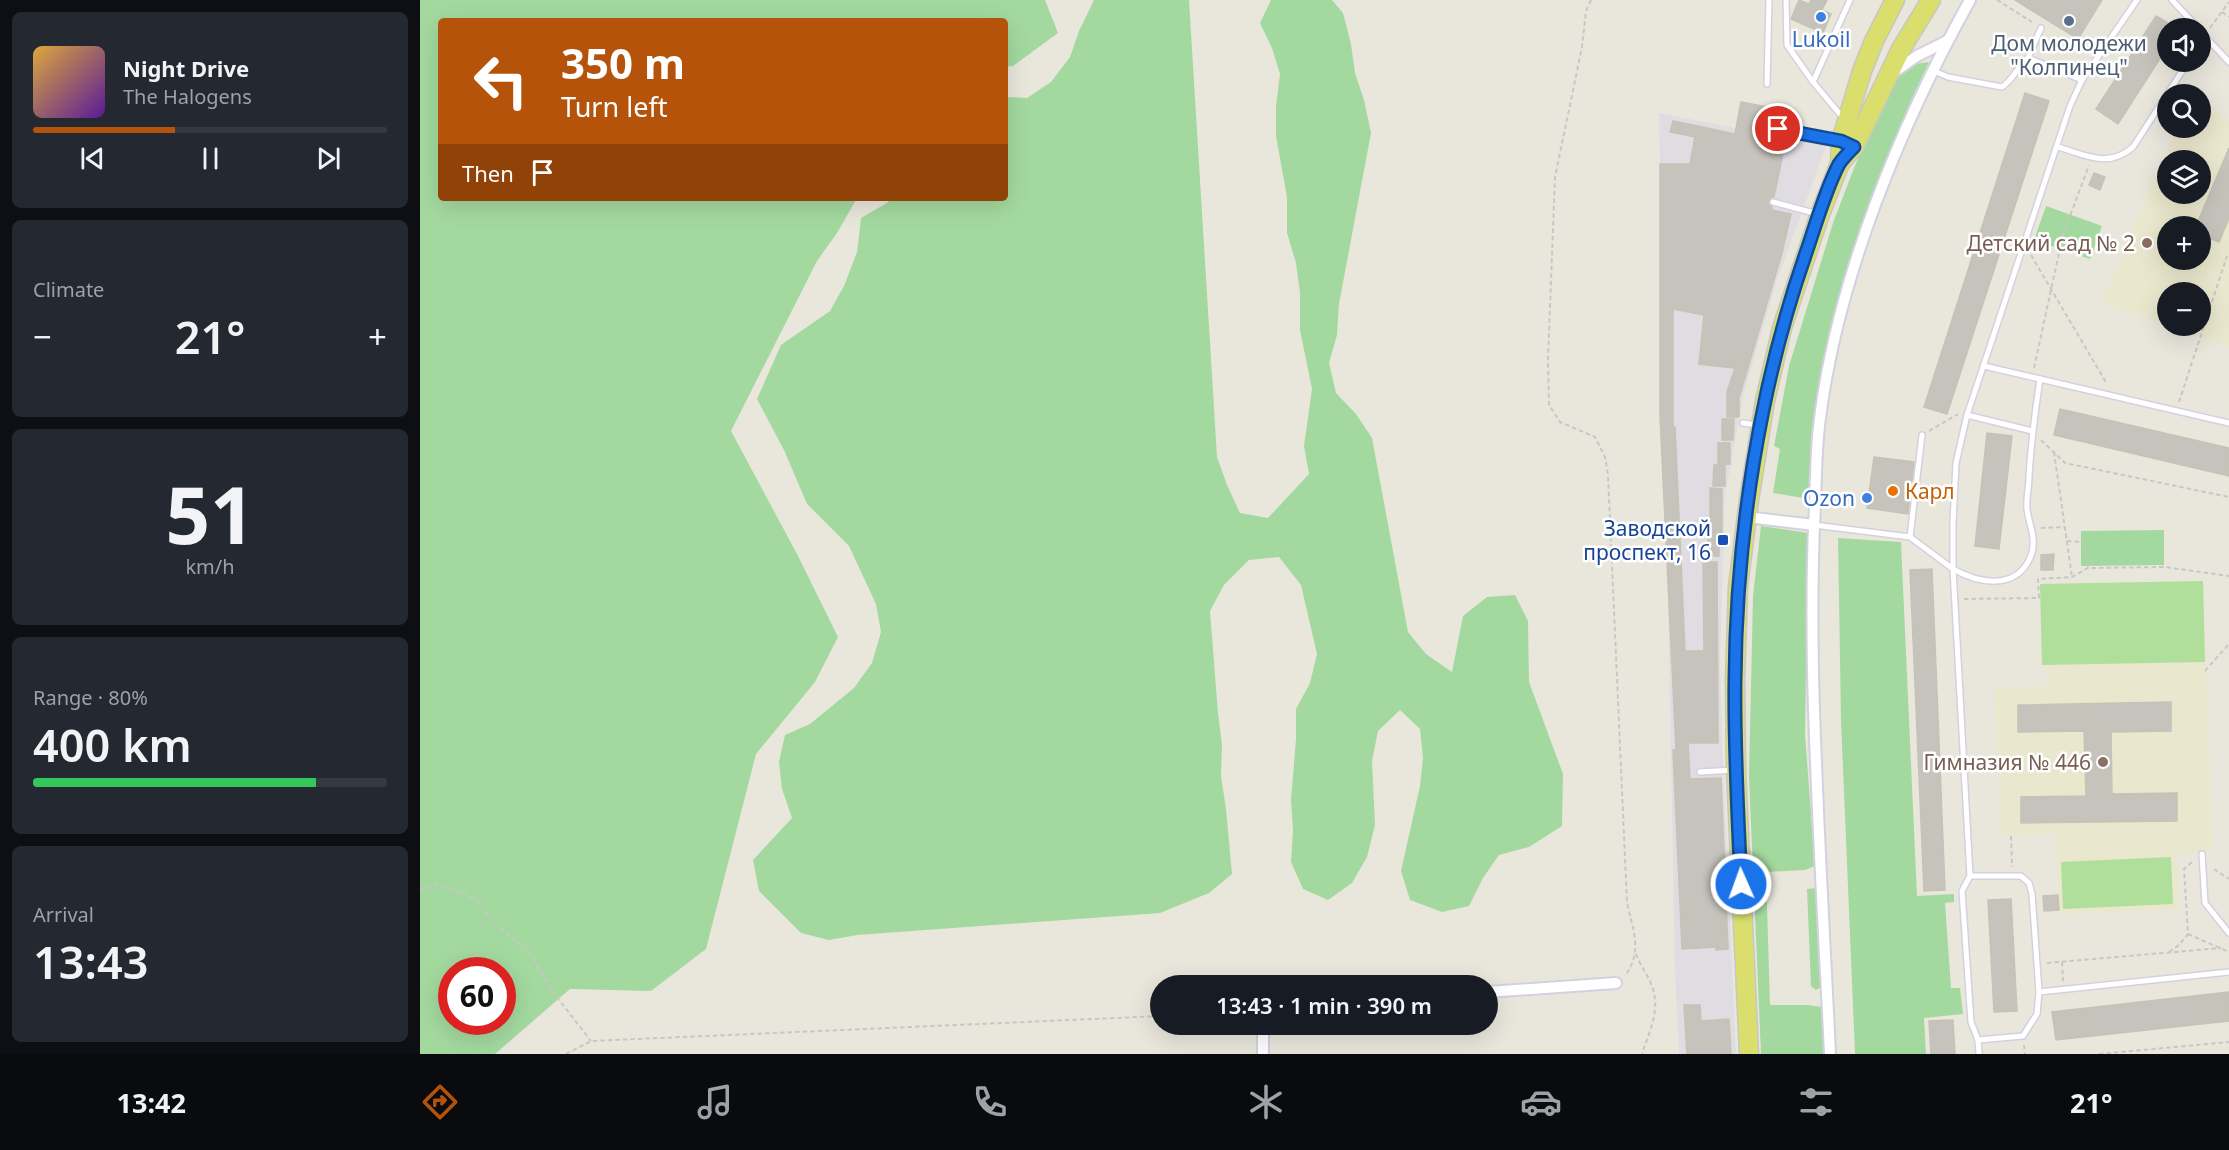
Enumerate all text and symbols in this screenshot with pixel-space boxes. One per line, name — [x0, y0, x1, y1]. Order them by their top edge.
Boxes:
marker: Lukoil — [1814, 10, 1828, 24]
marker: Дом молодежи "Колпинец" — [2062, 14, 2076, 28]
map controls — [2157, 18, 2211, 336]
button: sound — [2157, 18, 2211, 72]
place label: Lukoil — [1792, 25, 1850, 53]
place label: Дом молодежи "Колпинец" — [1991, 29, 2147, 81]
text: 350 m — [561, 34, 685, 91]
icon: left — [462, 42, 540, 120]
text: Night Drive — [123, 53, 249, 83]
text: The Halogens — [123, 83, 252, 110]
button: search — [2157, 84, 2211, 138]
text: Turn left — [561, 88, 667, 125]
pin — [1752, 103, 1803, 154]
icon: arrive — [1761, 112, 1794, 145]
icon: previous — [76, 142, 109, 175]
icon: pause — [194, 142, 227, 175]
icon: next — [312, 142, 345, 175]
button: layers — [2157, 150, 2211, 204]
icon: arrive — [526, 156, 559, 189]
text: Then — [462, 158, 514, 188]
button: + — [2157, 216, 2211, 270]
place label: Детский сад № 2 — [1967, 229, 2135, 257]
marker: Детский сад № 2 — [2140, 236, 2154, 250]
text: Climate — [33, 276, 104, 303]
button: − — [2157, 282, 2211, 336]
text: 21° — [175, 306, 245, 367]
text: − — [33, 314, 52, 359]
text: + — [368, 314, 387, 359]
text: 51 — [165, 461, 255, 567]
place label: Карл — [1905, 477, 1955, 505]
place label: Ozon — [1803, 484, 1855, 512]
marker: Карл — [1886, 484, 1900, 498]
marker: Ozon — [1860, 491, 1874, 505]
place label: Заводской проспект, 16 — [1583, 514, 1711, 566]
marker: Заводской проспект, 16 — [1716, 533, 1730, 547]
text: km/h — [185, 553, 235, 580]
text: Range · 80% — [33, 684, 148, 711]
text: 400 km — [33, 714, 192, 775]
place label: Гимназия № 446 — [1923, 748, 2091, 776]
marker: Гимназия № 446 — [2096, 755, 2110, 769]
position arrow — [1709, 852, 1773, 916]
text: Arrival — [33, 901, 94, 928]
text: 13:43 — [33, 931, 148, 992]
speed limit sign: 60 — [438, 957, 516, 1035]
text: 13:43 · 1 min · 390 m — [1216, 990, 1432, 1020]
icon: directions — [419, 1081, 461, 1123]
icon: music — [694, 1081, 736, 1123]
icon: phone — [969, 1081, 1011, 1123]
icon: climate — [1245, 1081, 1287, 1123]
icon: car — [1520, 1081, 1562, 1123]
icon: filters — [1795, 1081, 1837, 1123]
text: 13:42 — [117, 1084, 186, 1121]
text: 21° — [2070, 1084, 2112, 1121]

